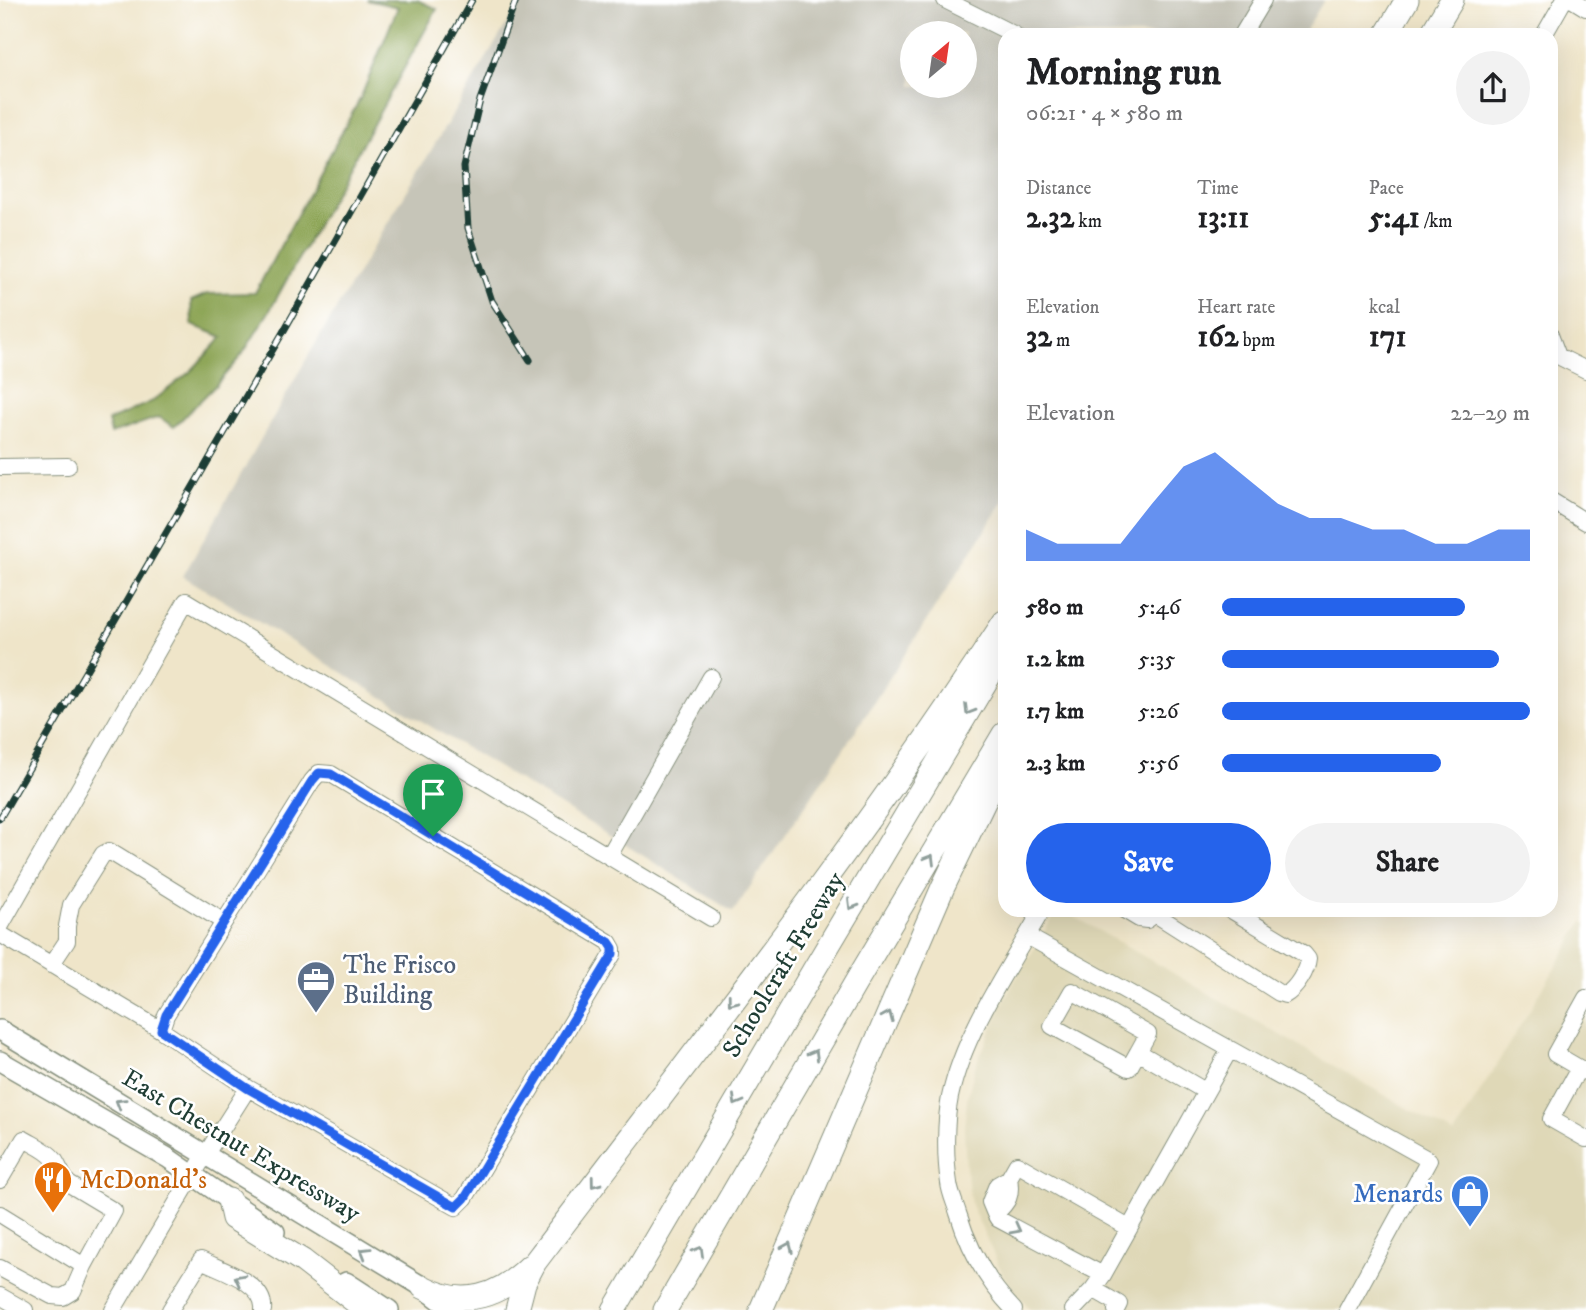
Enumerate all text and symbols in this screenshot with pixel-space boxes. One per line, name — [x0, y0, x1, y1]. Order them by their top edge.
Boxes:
north arrow — [900, 21, 976, 98]
map controls — [900, 21, 977, 98]
text: Morning run — [1026, 49, 1221, 97]
button: share — [1456, 51, 1530, 125]
text: 06:21 · 4 × 580 m — [1026, 99, 1183, 128]
text: Distance — [1026, 177, 1091, 200]
text: Time — [1197, 177, 1239, 200]
text: Pace — [1369, 177, 1404, 200]
text: 2.32 — [1026, 200, 1074, 237]
text: 13:11 — [1197, 200, 1249, 237]
text: 5:41 — [1369, 200, 1420, 237]
text: km — [1074, 210, 1102, 233]
text: /km — [1420, 210, 1453, 233]
text: Elevation — [1026, 296, 1100, 319]
text: Heart rate — [1197, 296, 1275, 319]
text: kcal — [1369, 296, 1400, 319]
text: 32 — [1026, 319, 1052, 356]
text: 162 — [1197, 319, 1239, 356]
text: 171 — [1369, 319, 1407, 356]
text: m — [1052, 329, 1070, 352]
text: bpm — [1239, 329, 1275, 352]
text: Elevation — [1026, 399, 1115, 428]
text: 22–29 m — [1450, 399, 1530, 428]
text: 580 m — [1026, 593, 1083, 622]
text: 5:46 — [1138, 593, 1181, 622]
text: 1.2 km — [1026, 645, 1085, 674]
text: 5:35 — [1138, 645, 1175, 674]
text: 1.7 km — [1026, 697, 1084, 726]
text: 5:26 — [1138, 697, 1179, 726]
one-way arrow — [964, 702, 977, 715]
text: 2.3 km — [1026, 749, 1085, 778]
text: 5:56 — [1138, 749, 1179, 778]
pin — [403, 764, 463, 836]
icon: arrive — [414, 775, 452, 813]
button: Save — [1026, 823, 1271, 903]
button: Share — [1285, 823, 1530, 903]
one-way arrow — [921, 853, 934, 866]
street label: Schoolcraft Freeway — [716, 865, 853, 1064]
one-way arrow — [847, 897, 860, 910]
place label: The Frisco Building — [343, 949, 456, 1012]
office icon: The Frisco Building — [295, 959, 337, 1014]
one-way arrow — [728, 993, 741, 1006]
one-way arrow — [880, 1011, 894, 1023]
one-way arrow — [806, 1049, 819, 1062]
street label: East Chestnut Expressway — [116, 1062, 367, 1231]
one-way arrow — [732, 1093, 745, 1106]
one-way arrow — [114, 1099, 127, 1112]
restaurant icon: McDonald's — [32, 1159, 74, 1214]
place label: McDonald's — [80, 1164, 207, 1197]
shop icon: Menards — [1449, 1173, 1491, 1228]
one-way arrow — [591, 1175, 604, 1187]
place label: Menards — [1353, 1178, 1443, 1211]
one-way arrow — [1009, 1221, 1021, 1234]
one-way arrow — [780, 1242, 794, 1255]
one-way arrow — [691, 1246, 704, 1259]
one-way arrow — [359, 1247, 372, 1260]
one-way arrow — [234, 1274, 247, 1287]

